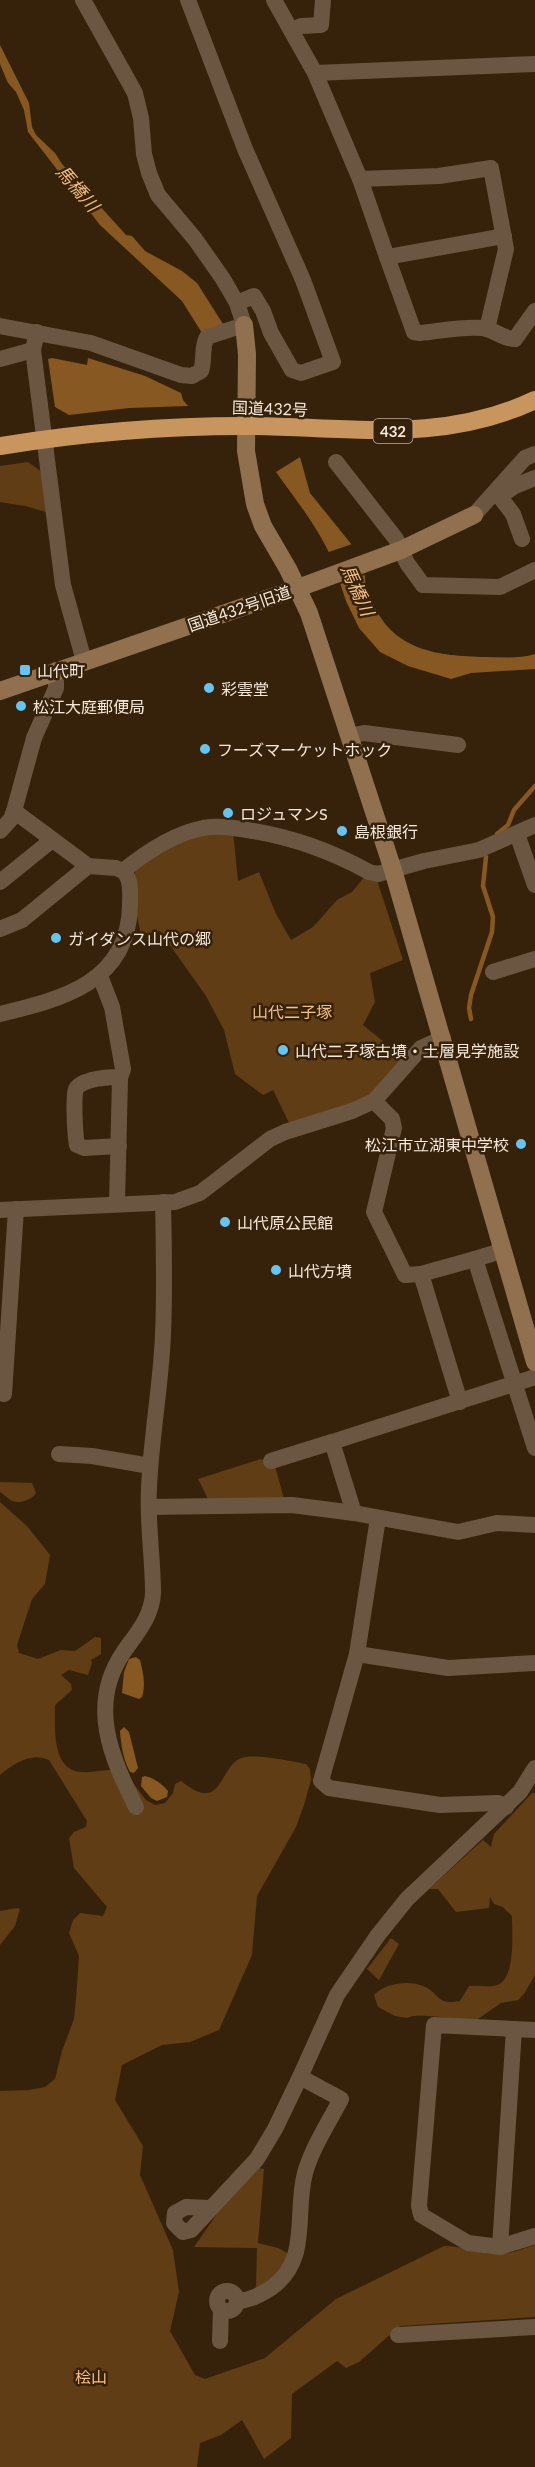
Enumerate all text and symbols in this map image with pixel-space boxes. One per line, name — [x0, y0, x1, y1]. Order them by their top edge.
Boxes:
water label: 馬橋川 — [52, 160, 105, 217]
street label: 国道432号 — [232, 397, 308, 419]
road number: 432 — [374, 419, 412, 443]
water label: 馬橋川 — [337, 561, 380, 621]
street label: 国道432号旧道 — [185, 581, 293, 635]
place label: 山代町 — [37, 661, 85, 680]
marker: 山代町 — [18, 663, 32, 677]
place label: 彩雲堂 — [221, 679, 269, 698]
marker: 彩雲堂 — [202, 681, 216, 695]
place label: 松江大庭郵便局 — [33, 697, 145, 716]
marker: 松江大庭郵便局 — [14, 699, 28, 713]
place label: フーズマーケットホック — [217, 740, 392, 759]
marker: フーズマーケットホック — [198, 742, 212, 756]
place label: ロジュマンS — [240, 804, 328, 823]
marker: ロジュマンS — [221, 806, 235, 820]
place label: 島根銀行 — [354, 822, 418, 841]
marker: 島根銀行 — [335, 824, 349, 838]
place label: ガイダンス山代の郷 — [68, 929, 211, 948]
marker: ガイダンス山代の郷 — [49, 931, 63, 945]
park label: 山代二子塚 — [252, 1002, 332, 1021]
place label: 山代二子塚古墳・土層見学施設 — [295, 1041, 519, 1060]
marker: 山代二子塚古墳・土層見学施設 — [276, 1043, 290, 1057]
place label: 松江市立湖東中学校 — [365, 1135, 509, 1154]
marker: 松江市立湖東中学校 — [514, 1137, 528, 1151]
place label: 山代原公民館 — [237, 1213, 333, 1232]
marker: 山代原公民館 — [218, 1215, 232, 1229]
place label: 山代方墳 — [288, 1261, 352, 1280]
marker: 山代方墳 — [269, 1263, 283, 1277]
park label: 桧山 — [75, 2367, 107, 2386]

